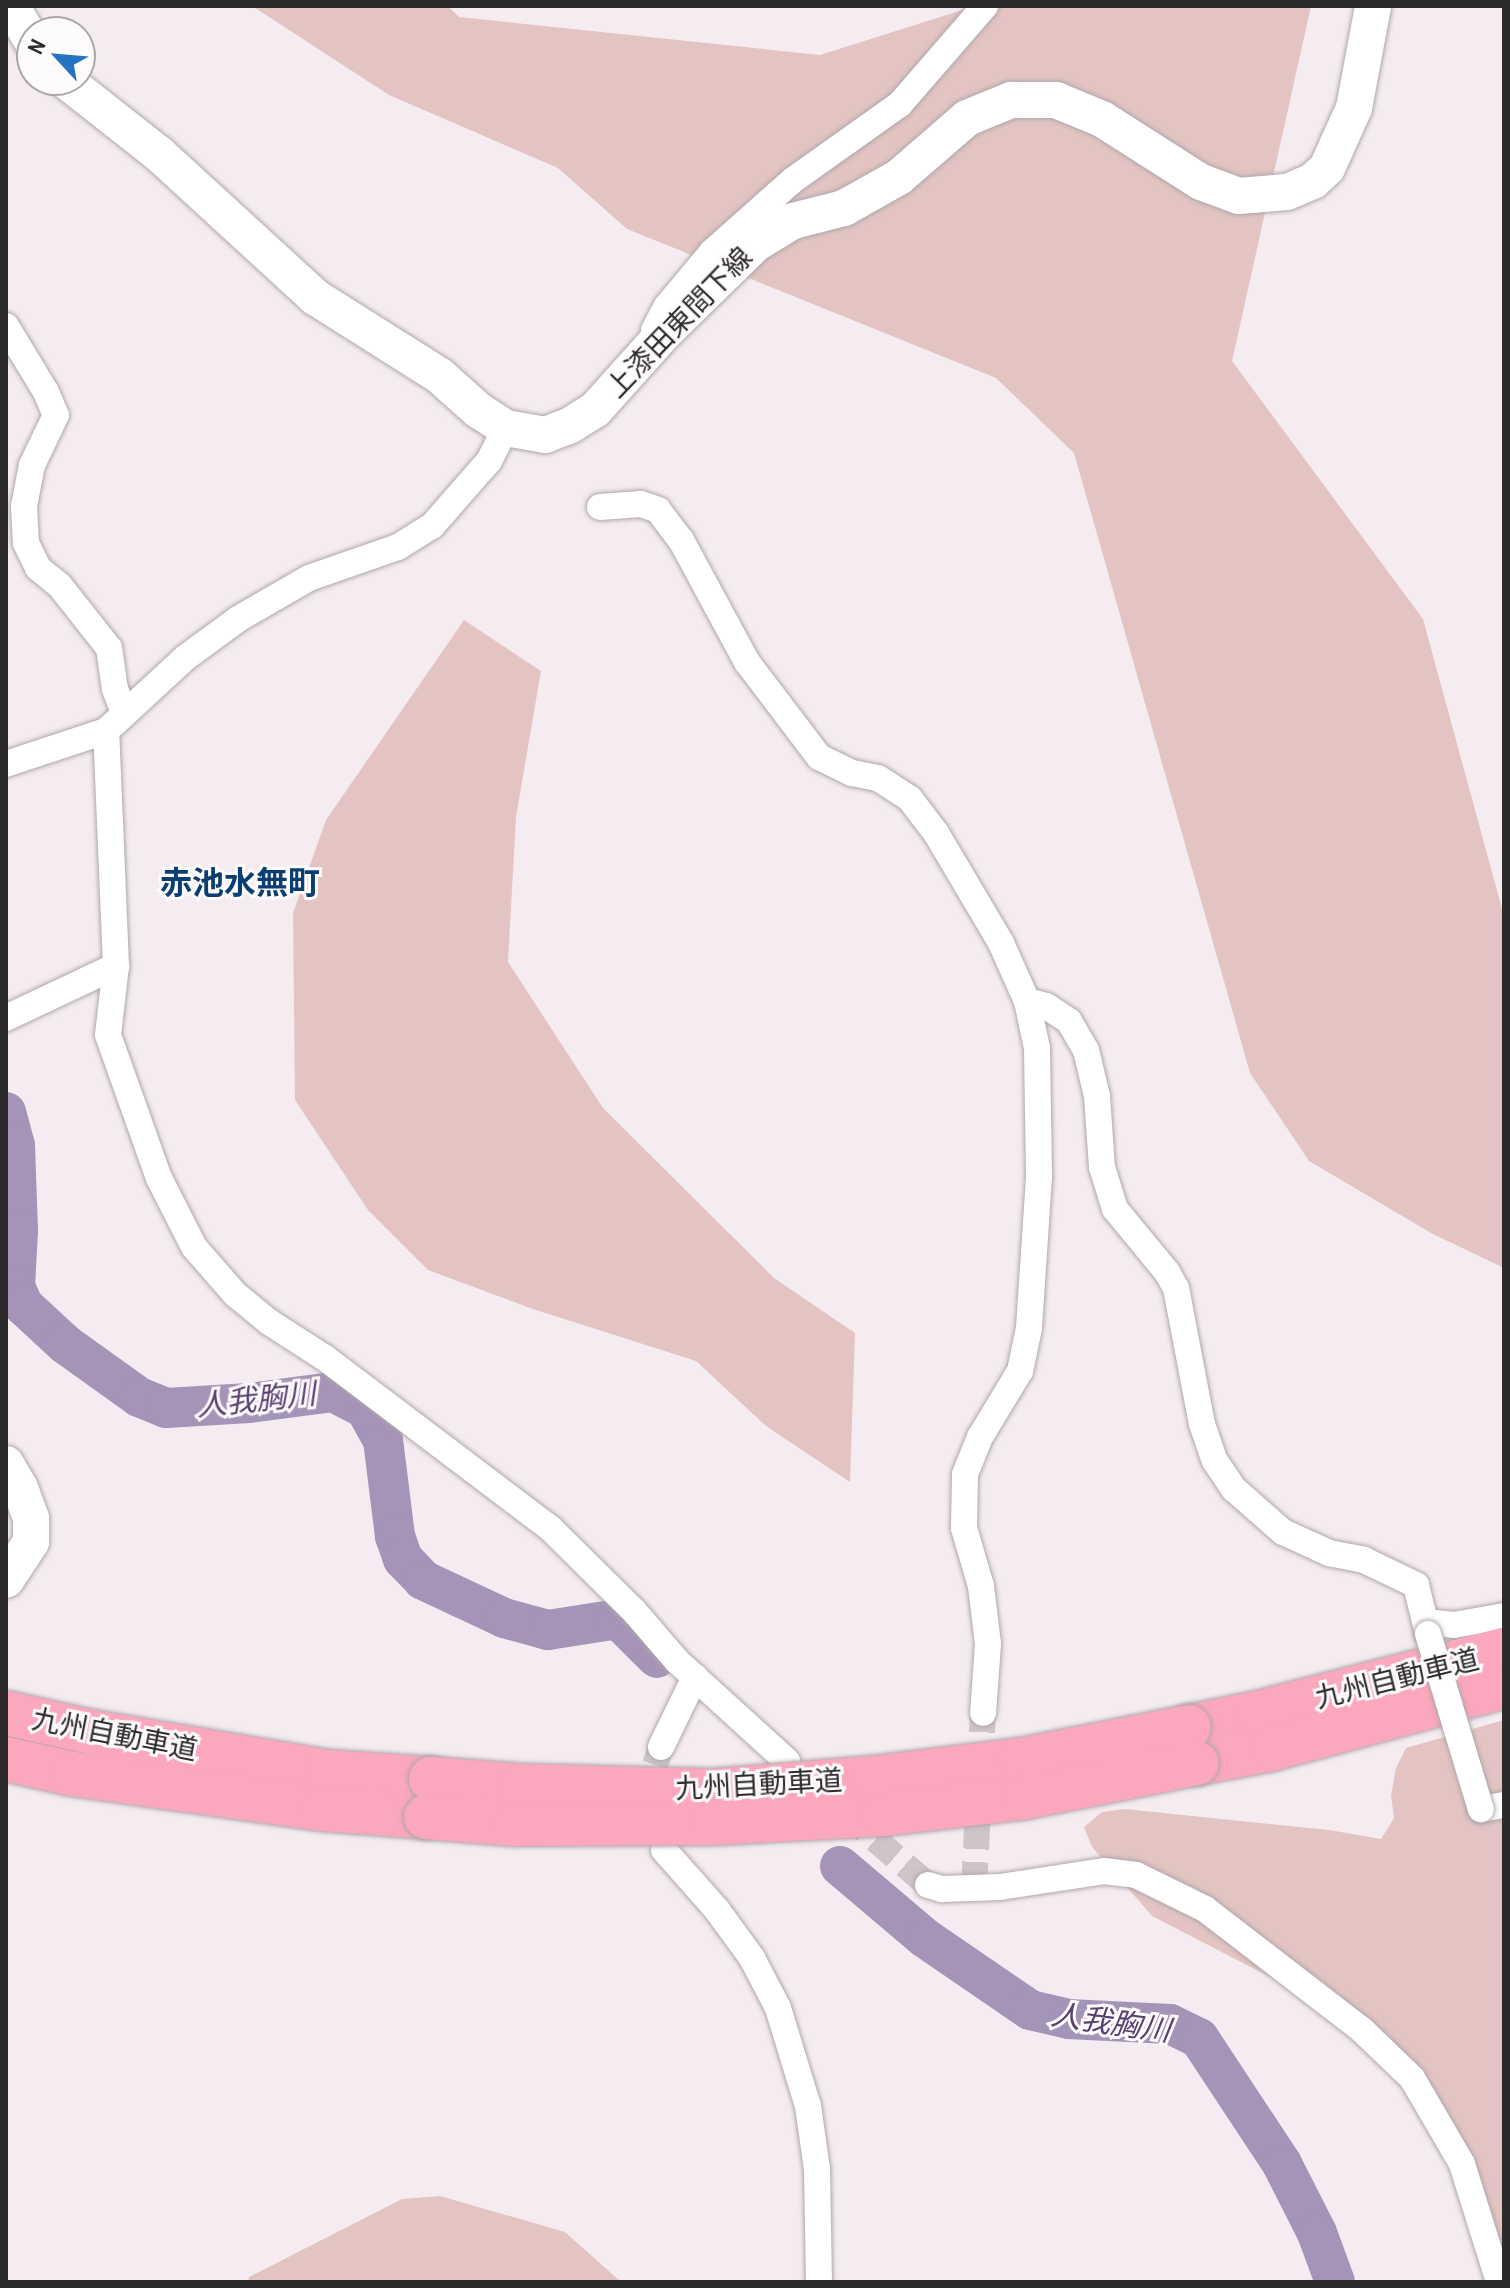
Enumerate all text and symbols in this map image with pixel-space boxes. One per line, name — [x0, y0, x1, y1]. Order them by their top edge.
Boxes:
north arrow — [16, 16, 96, 96]
text: N — [20, 34, 53, 59]
street label: 上漆田東間下線 — [599, 240, 759, 404]
district label: 赤池水無町 — [160, 864, 320, 902]
water label: 人我胸川 — [194, 1375, 318, 1423]
street label: 九州自動車道 — [1311, 1641, 1483, 1715]
street label: 九州自動車道 — [29, 1701, 201, 1767]
street label: 九州自動車道 — [674, 1763, 844, 1805]
water label: 人我胸川 — [1049, 1996, 1173, 2048]

